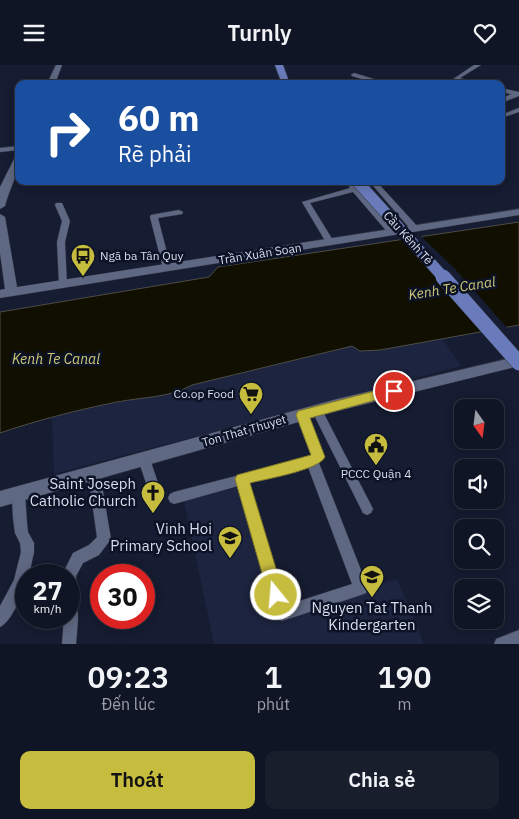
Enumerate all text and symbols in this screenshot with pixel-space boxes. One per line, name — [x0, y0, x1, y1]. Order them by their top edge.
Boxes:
text: Turnly — [227, 18, 292, 47]
icon: menu — [20, 19, 48, 47]
icon: heart — [471, 19, 499, 47]
text: 60 m — [118, 95, 200, 141]
icon: right — [35, 100, 100, 165]
text: Rẽ phải — [118, 139, 192, 168]
street label: Cầu Kênh Tẻ — [381, 208, 436, 268]
street label: Trần Xuân Soạn — [217, 240, 302, 267]
bus stop icon: Ngã ba Tân Quy — [70, 243, 96, 277]
place label: Ngã ba Tân Quy — [100, 248, 184, 263]
water label: Kenh Te Canal — [407, 272, 497, 304]
water label: Kenh Te Canal — [12, 350, 100, 368]
pin — [373, 370, 415, 412]
icon: arrive — [380, 377, 408, 405]
supermarket icon: Co.op Food — [238, 381, 264, 415]
place label: Co.op Food — [174, 386, 234, 401]
north arrow — [454, 399, 504, 449]
map controls — [454, 399, 504, 629]
street label: Ton That Thuyet — [200, 411, 288, 450]
public building icon: PCCC Quận 4 — [363, 432, 389, 466]
button: sound — [454, 459, 504, 509]
place label: PCCC Quận 4 — [341, 466, 411, 481]
place label: Saint Joseph Catholic Church — [30, 474, 136, 510]
church icon: Saint Joseph Catholic Church — [140, 480, 166, 514]
place label: Vinh Hoi Primary School — [110, 519, 212, 555]
button: search — [454, 519, 504, 569]
school or university icon: Vinh Hoi Primary School — [217, 525, 243, 559]
speed limit sign: 30 — [90, 564, 155, 629]
school or university icon: Nguyen Tat Thanh Kindergarten — [359, 564, 385, 598]
position arrow — [249, 568, 301, 620]
text: 27 — [32, 574, 63, 607]
button: layers — [454, 579, 504, 629]
place label: Nguyen Tat Thanh Kindergarten — [311, 598, 433, 634]
text: km/h — [33, 601, 62, 616]
text: 09:23 — [88, 657, 169, 696]
text: 1 — [264, 657, 282, 696]
text: 190 — [377, 657, 431, 696]
text: Đến lúc — [101, 694, 155, 714]
text: phút — [257, 694, 290, 714]
text: m — [397, 694, 411, 714]
button: Thoát — [20, 751, 255, 809]
button: Chia sẻ — [265, 751, 499, 809]

